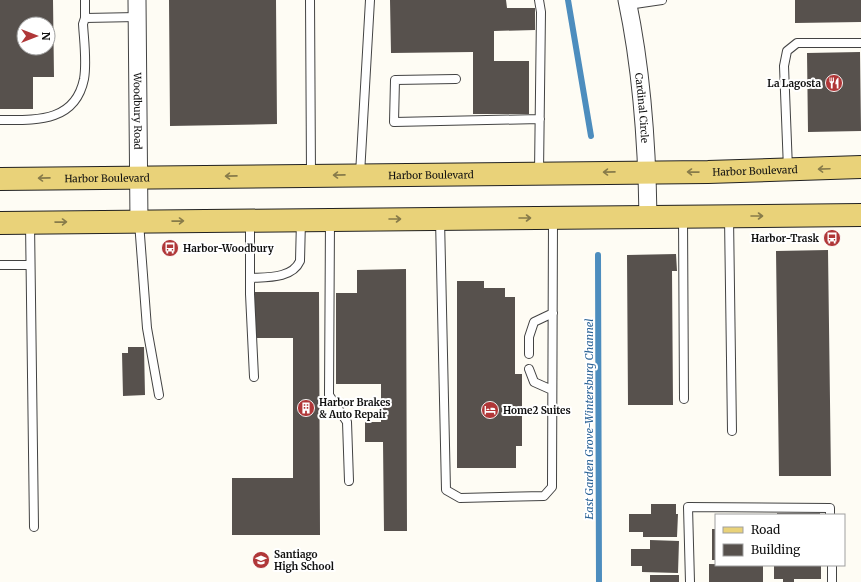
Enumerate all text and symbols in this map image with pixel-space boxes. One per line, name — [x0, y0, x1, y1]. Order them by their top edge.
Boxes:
north arrow — [16, 16, 56, 56]
text: N — [39, 32, 53, 41]
street label: Woodbury Road — [131, 71, 144, 150]
street label: Cardinal Circle — [632, 72, 651, 143]
restaurant icon: La Lagosta — [824, 73, 844, 93]
place label: La Lagosta — [767, 77, 821, 90]
street label: Harbor Boulevard — [712, 163, 798, 179]
one-way arrow — [818, 165, 831, 173]
street label: Harbor Boulevard — [388, 168, 474, 182]
one-way arrow — [603, 168, 616, 175]
one-way arrow — [687, 168, 700, 175]
one-way arrow — [333, 171, 346, 179]
street label: Harbor Boulevard — [64, 172, 150, 185]
one-way arrow — [225, 172, 238, 180]
one-way arrow — [38, 174, 51, 182]
one-way arrow — [750, 212, 763, 220]
one-way arrow — [518, 214, 531, 222]
one-way arrow — [388, 215, 401, 223]
one-way arrow — [171, 217, 184, 225]
one-way arrow — [54, 218, 67, 226]
bus stop icon: Harbor-Trask — [822, 228, 842, 248]
place label: Harbor-Trask — [751, 232, 820, 245]
bus stop icon: Harbor-Woodbury — [160, 238, 180, 258]
place label: Harbor-Woodbury — [183, 242, 274, 255]
water label: East Garden Grove-Wintersburg Channel — [582, 319, 596, 519]
place label: Harbor Brakes & Auto Repair — [319, 396, 391, 421]
building icon: Harbor Brakes & Auto Repair — [296, 398, 316, 418]
hotel icon: Home2 Suites — [480, 400, 500, 420]
place label: Home2 Suites — [503, 404, 571, 417]
legend — [715, 514, 845, 566]
text: Road — [751, 522, 780, 537]
text: Building — [751, 542, 801, 557]
place label: Santiago High School — [274, 548, 335, 573]
school or university icon: Santiago High School — [251, 550, 271, 570]

